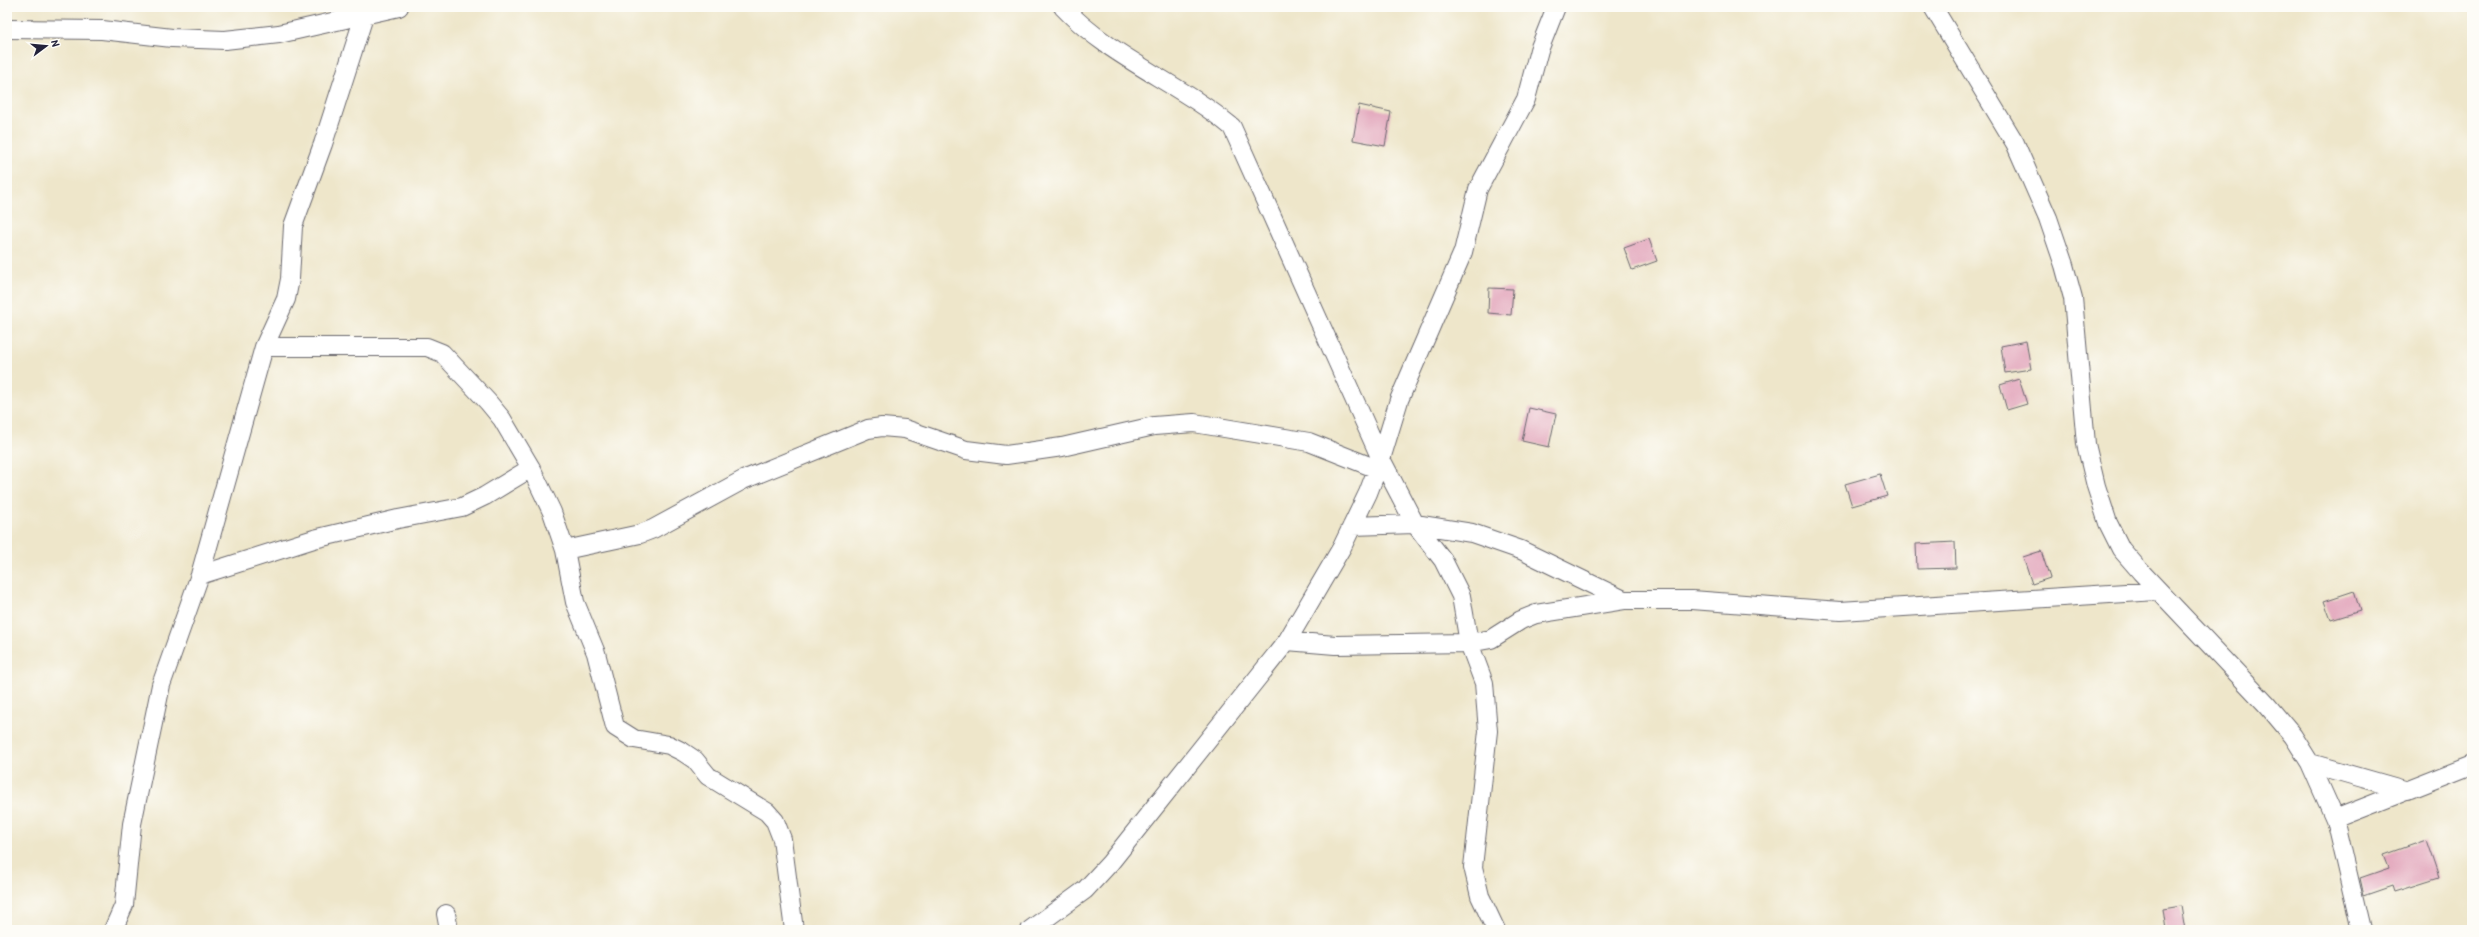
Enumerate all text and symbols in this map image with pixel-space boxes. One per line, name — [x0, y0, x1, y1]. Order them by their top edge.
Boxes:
north arrow — [26, 26, 66, 66]
text: N — [48, 38, 63, 48]

